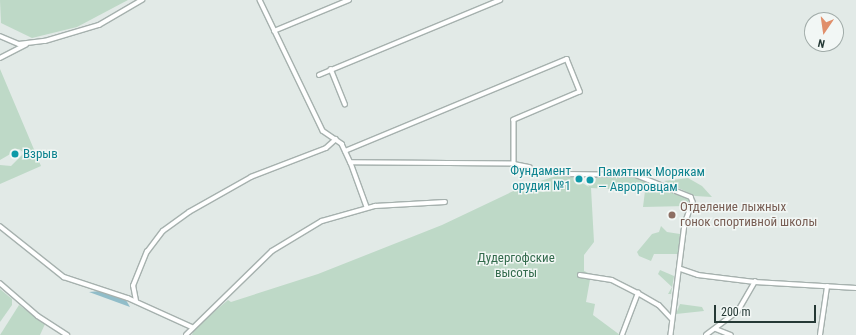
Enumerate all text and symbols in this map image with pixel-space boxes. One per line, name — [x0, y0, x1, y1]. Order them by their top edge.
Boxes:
north arrow — [804, 12, 844, 52]
text: N — [817, 36, 826, 50]
place label: Взрыв — [23, 146, 58, 162]
marker: Взрыв — [10, 149, 20, 159]
place label: Фундамент орудия №1 — [510, 164, 571, 195]
place label: Памятник Морякам — Авроровцам — [598, 165, 705, 196]
marker: Фундамент орудия №1 — [574, 174, 584, 184]
marker: Памятник Морякам — Авроровцам — [585, 175, 595, 185]
place label: Отделение лыжных гонок спортивной школы — [680, 200, 817, 231]
marker: Отделение лыжных гонок спортивной школы — [667, 210, 677, 220]
park label: Дудергофские высоты — [477, 251, 555, 282]
scale bar — [716, 297, 818, 323]
text: 200 m — [721, 305, 751, 319]

